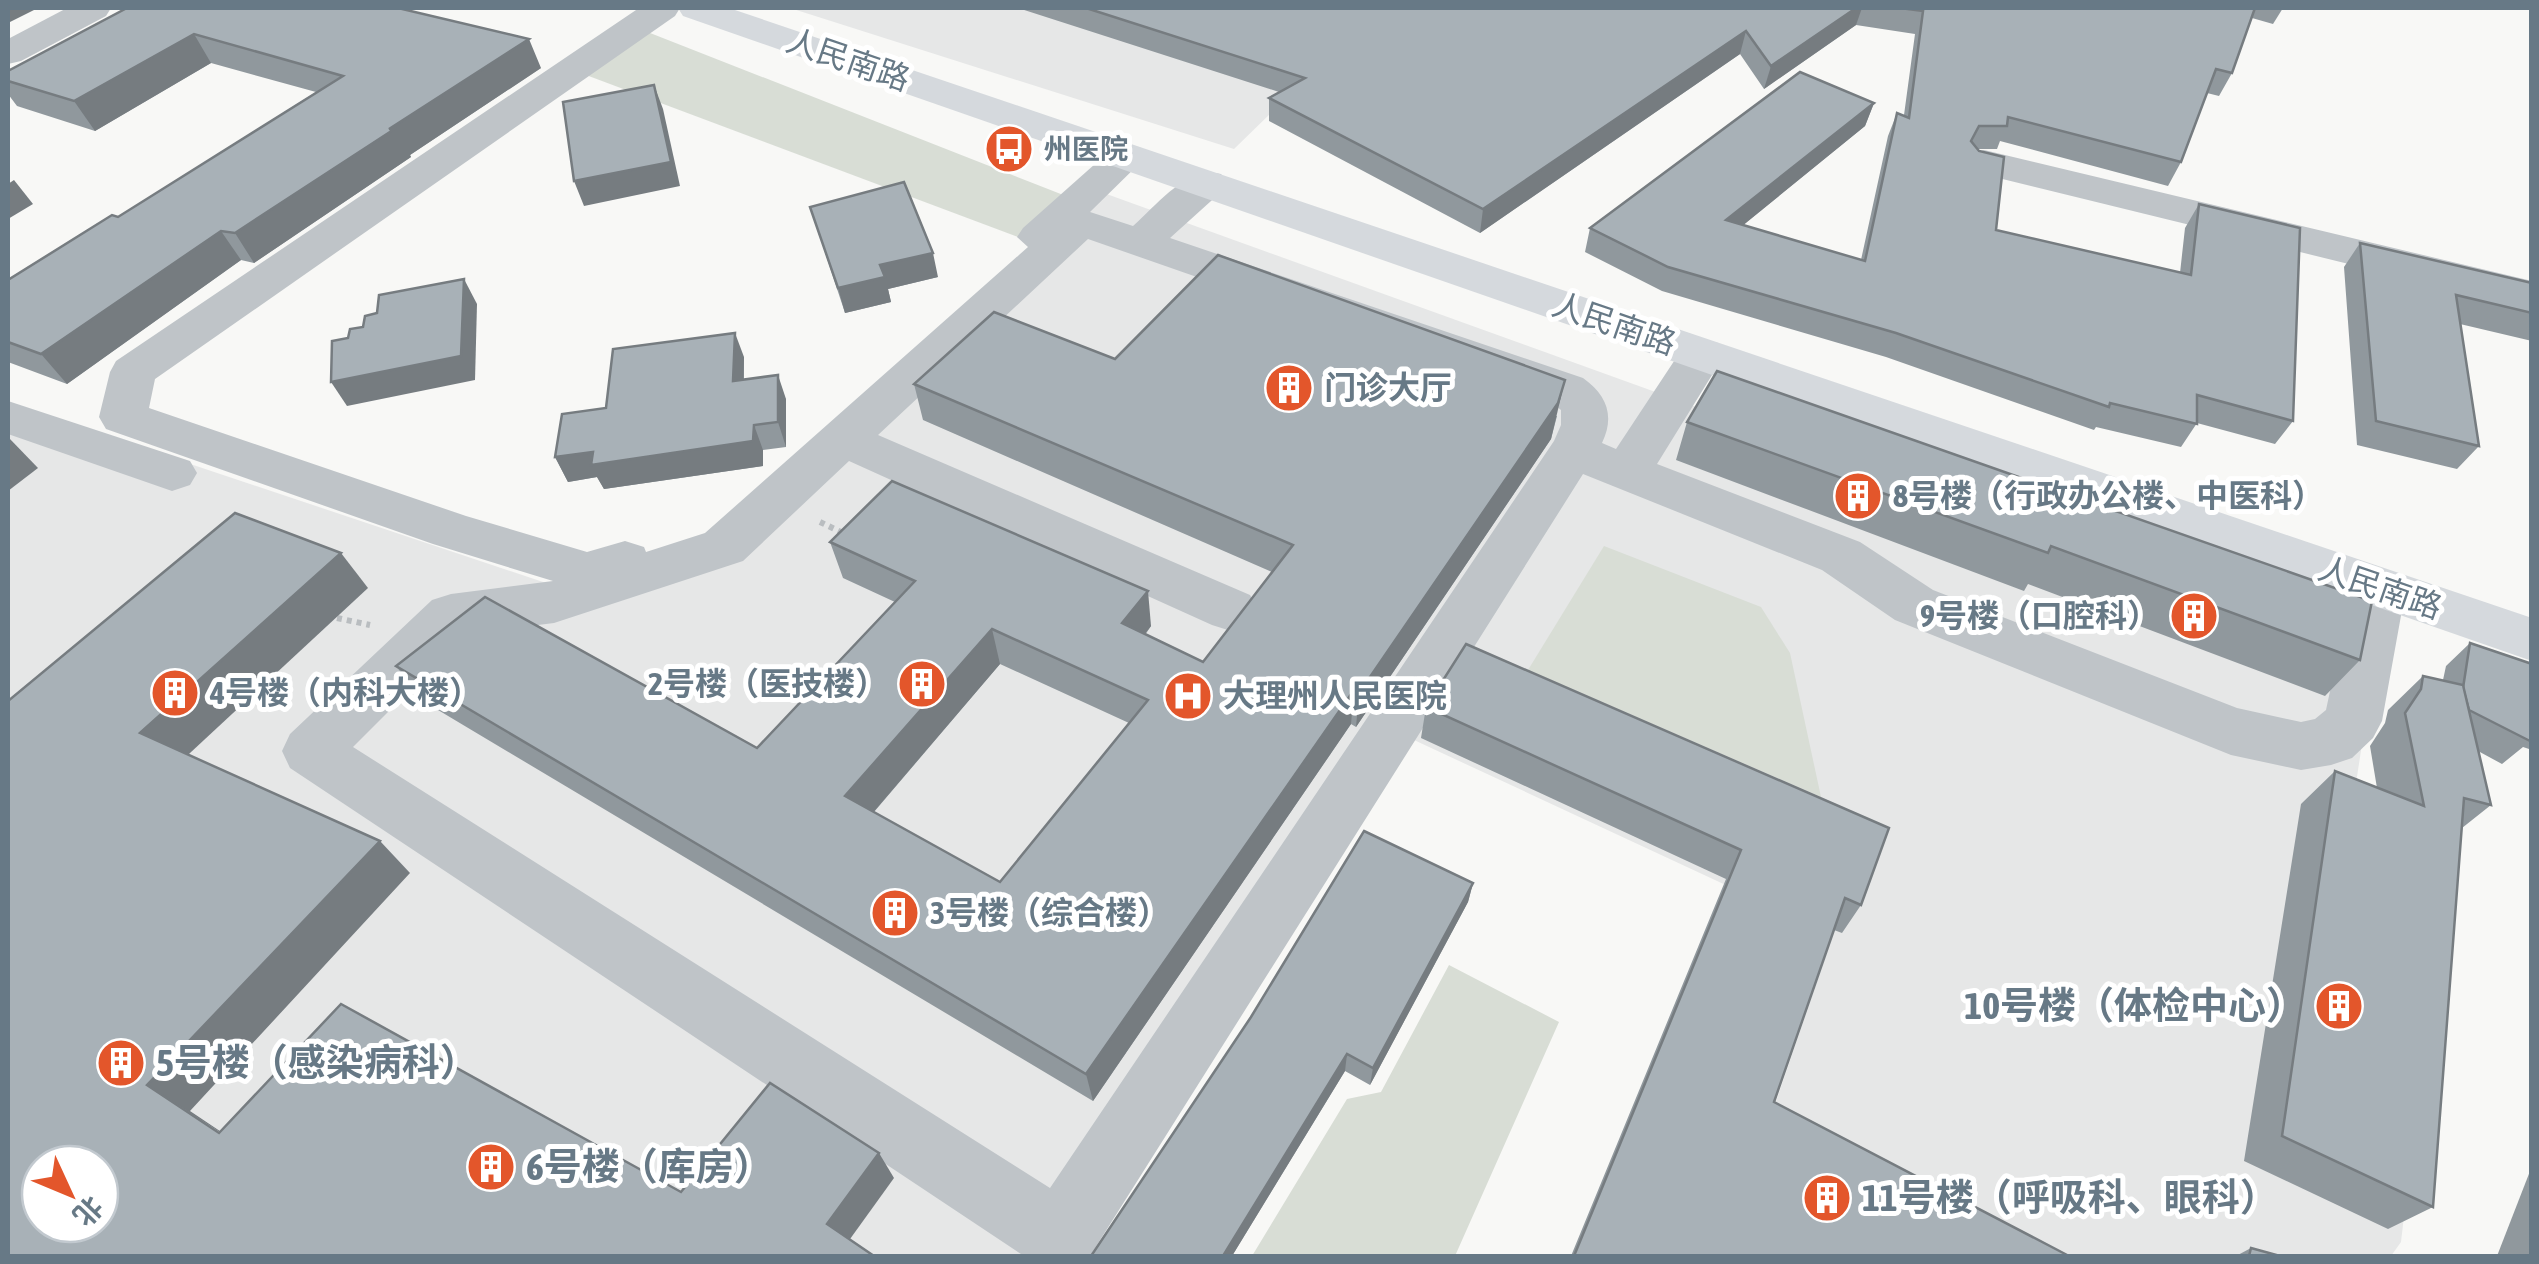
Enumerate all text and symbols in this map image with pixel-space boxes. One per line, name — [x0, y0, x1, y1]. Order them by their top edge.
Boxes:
street label: 人民南路 — [782, 21, 915, 98]
bus stop icon: 州医院 — [983, 123, 1035, 175]
place label: 州医院 — [1044, 133, 1128, 165]
street label: 人民南路 — [1548, 285, 1681, 362]
building icon: 门诊大厅 — [1263, 362, 1315, 414]
place label: 门诊大厅 — [1324, 369, 1452, 406]
building icon: 8号楼（行政办公楼、中医科） — [1832, 470, 1884, 522]
place label: 8号楼（行政办公楼、中医科） — [1893, 477, 2324, 514]
street label: 人民南路 — [2314, 549, 2447, 626]
building icon: 9号楼（口腔科） — [2168, 590, 2220, 642]
place label: 9号楼（口腔科） — [1920, 597, 2159, 634]
building icon: 2号楼（医技楼） — [896, 658, 948, 710]
place label: 2号楼（医技楼） — [648, 665, 887, 702]
building icon: 4号楼（内科大楼） — [149, 667, 201, 719]
hospital icon: 大理州人民医院 — [1162, 670, 1214, 722]
place label: 4号楼（内科大楼） — [209, 674, 481, 711]
place label: 大理州人民医院 — [1223, 677, 1447, 714]
building icon: 3号楼（综合楼） — [869, 887, 921, 939]
place label: 3号楼（综合楼） — [930, 894, 1169, 931]
building icon: 10号楼（体检中心） — [2313, 980, 2365, 1032]
place label: 10号楼（体检中心） — [1964, 984, 2304, 1027]
building icon: 5号楼（感染病科） — [95, 1037, 147, 1089]
place label: 5号楼（感染病科） — [156, 1041, 478, 1084]
building icon: 6号楼（库房） — [465, 1141, 517, 1193]
north arrow — [20, 1144, 120, 1244]
place label: 6号楼（库房） — [526, 1145, 772, 1188]
building icon: 11号楼（呼吸科、眼科） — [1801, 1172, 1853, 1224]
place label: 11号楼（呼吸科、眼科） — [1862, 1176, 2278, 1219]
text: 北 — [67, 1190, 109, 1233]

